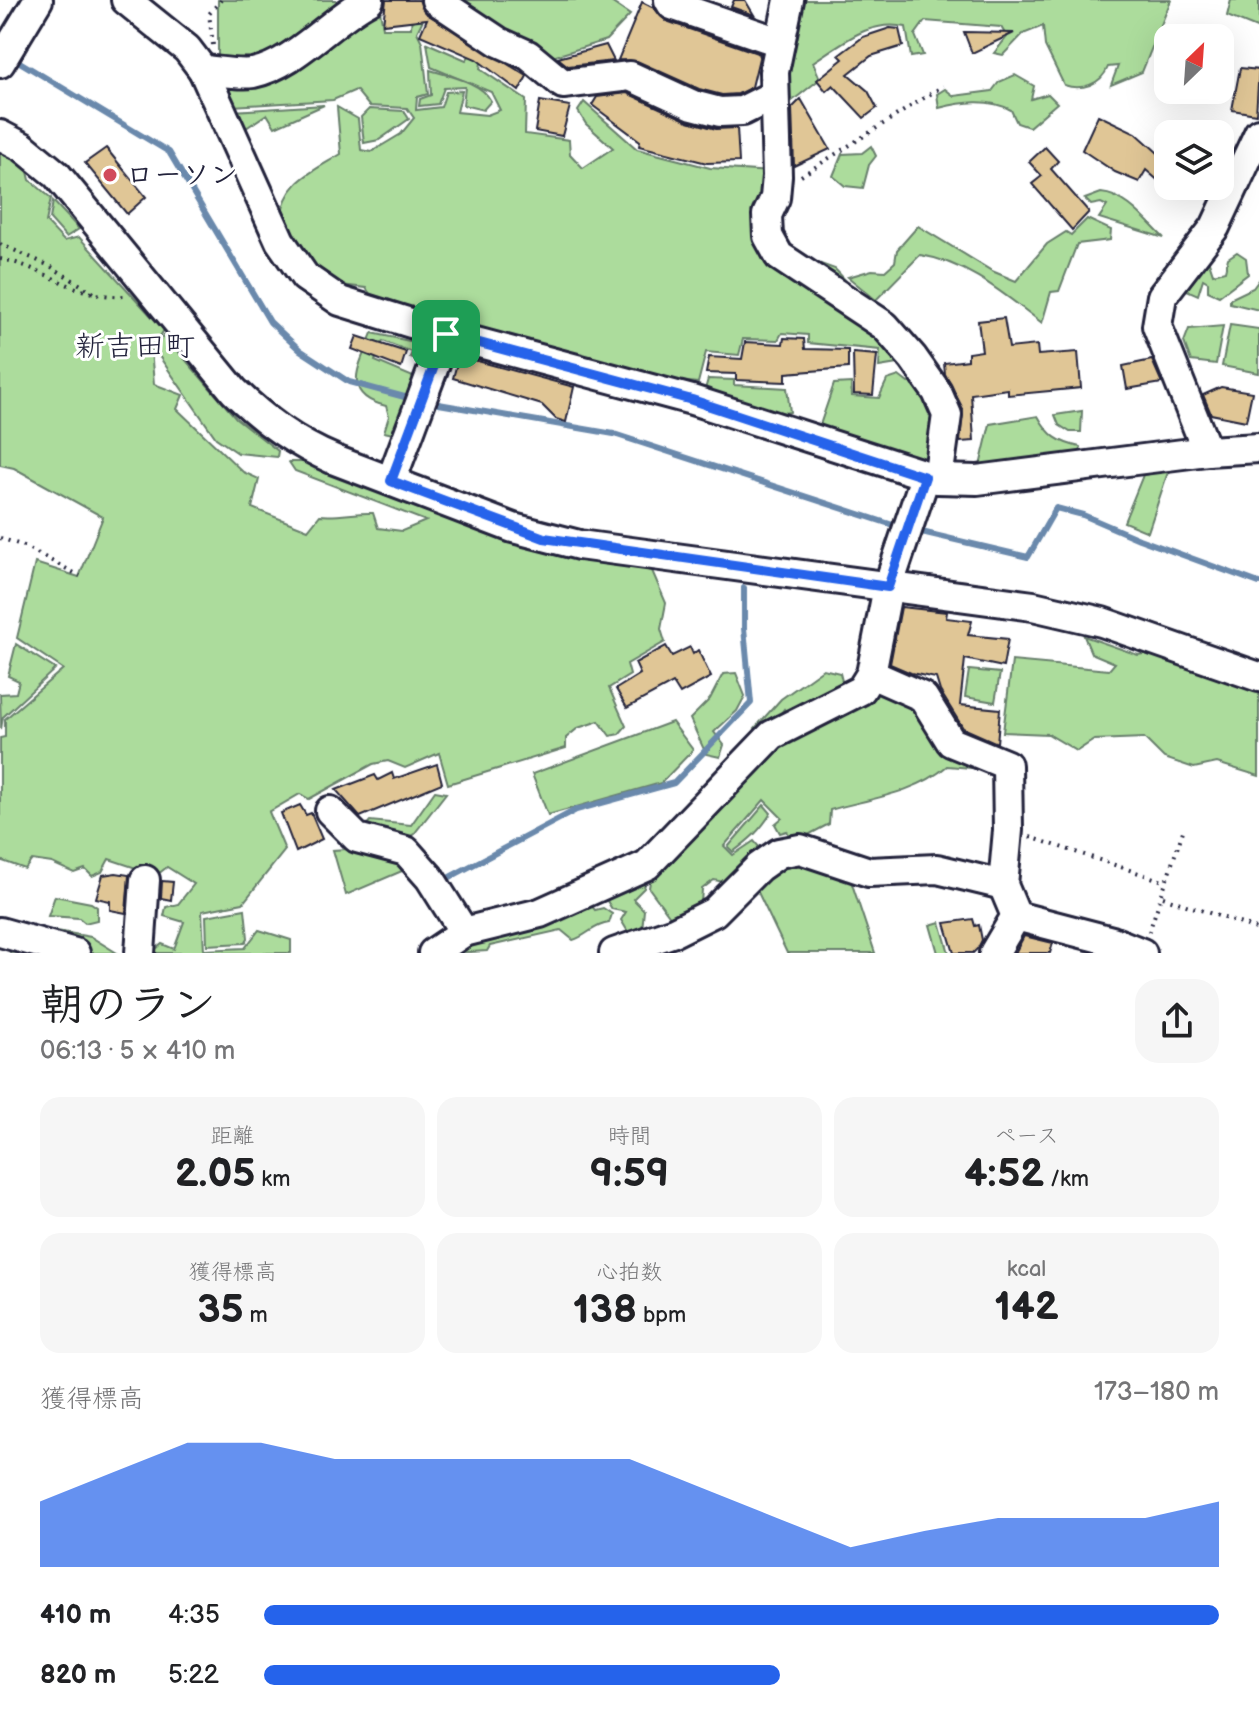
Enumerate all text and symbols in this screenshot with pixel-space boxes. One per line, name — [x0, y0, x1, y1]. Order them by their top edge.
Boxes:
north arrow — [1154, 24, 1234, 104]
map controls — [1154, 24, 1234, 200]
button: layers — [1154, 120, 1234, 200]
place label: ローソン — [126, 159, 238, 192]
marker: ローソン — [101, 166, 119, 184]
pin — [412, 300, 480, 368]
icon: arrive — [424, 312, 468, 356]
district label: 新吉田町 — [75, 329, 195, 365]
text: 朝のラン — [40, 979, 216, 1032]
button: share — [1135, 979, 1219, 1063]
text: 06:13 · 5 × 410 m — [40, 1036, 235, 1067]
text: 距離 — [210, 1123, 255, 1150]
text: 時間 — [607, 1123, 652, 1150]
text: ペース — [994, 1123, 1059, 1150]
text: 2.05 — [175, 1150, 255, 1198]
text: 9:59 — [590, 1150, 669, 1198]
text: 4:52 — [964, 1150, 1044, 1198]
text: km — [255, 1166, 290, 1193]
text: /km — [1044, 1166, 1089, 1193]
text: kcal — [1007, 1256, 1046, 1283]
text: 獲得標高 — [188, 1259, 277, 1286]
text: 心拍数 — [596, 1259, 663, 1286]
text: 142 — [994, 1283, 1059, 1331]
text: 35 — [197, 1286, 244, 1334]
text: 138 — [573, 1286, 637, 1334]
text: m — [244, 1302, 268, 1329]
text: bpm — [637, 1302, 686, 1329]
text: 173–180 m — [1094, 1377, 1219, 1408]
text: 獲得標高 — [40, 1384, 144, 1415]
text: 410 m — [40, 1600, 111, 1631]
text: 4:35 — [168, 1600, 220, 1631]
text: 820 m — [40, 1660, 116, 1691]
text: 5:22 — [168, 1660, 219, 1691]

